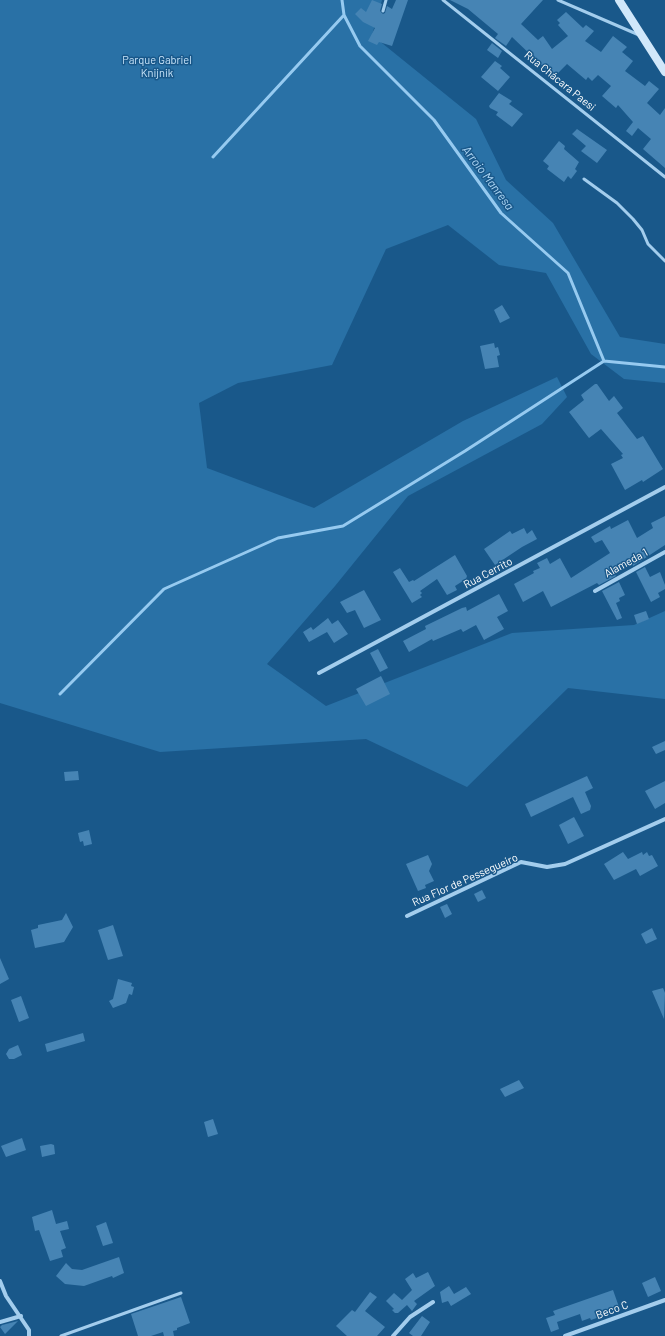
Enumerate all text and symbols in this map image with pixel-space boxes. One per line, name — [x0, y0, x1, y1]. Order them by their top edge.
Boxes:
street label: Rua Chácara Paesi — [522, 48, 598, 114]
park label: Parque Gabriel Knijnik — [122, 53, 192, 79]
water label: Arroio Manresa — [459, 143, 517, 213]
street label: Alameda 1 — [602, 546, 650, 580]
street label: Rua Cerrito — [461, 555, 515, 591]
street label: Rua Flor de Pessegueiro — [410, 851, 520, 909]
street label: Beco C — [594, 1298, 630, 1322]

